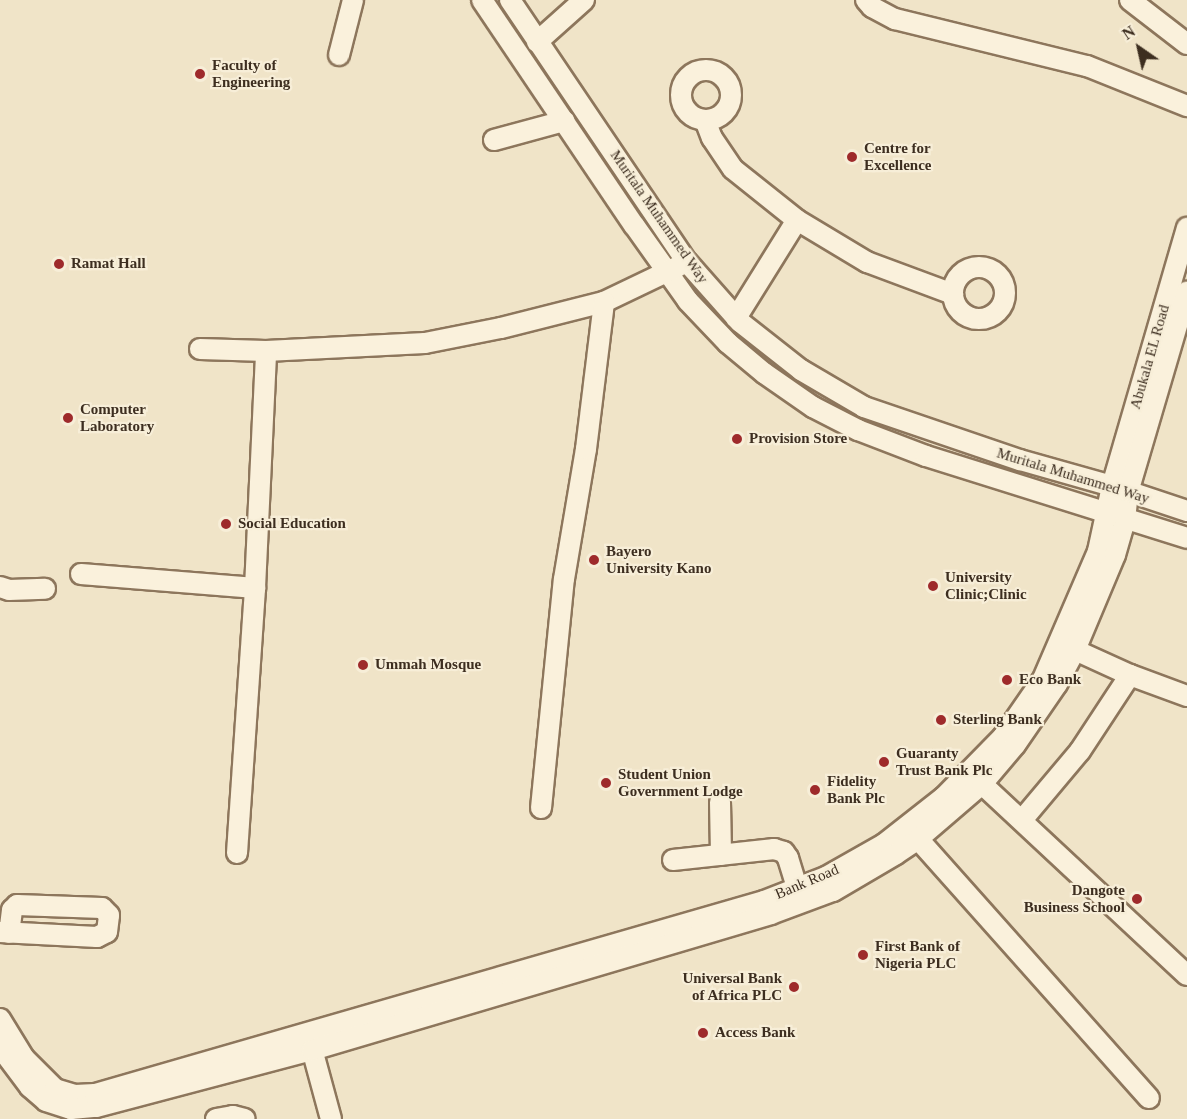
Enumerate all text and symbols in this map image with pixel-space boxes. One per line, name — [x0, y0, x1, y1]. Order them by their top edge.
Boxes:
north arrow — [1109, 18, 1169, 78]
text: N — [1119, 22, 1138, 43]
place label: Faculty of Engineering — [212, 56, 290, 91]
marker: Faculty of Engineering — [193, 67, 207, 81]
place label: Centre for Excellence — [864, 139, 931, 174]
street label: Muritala Muhammed Way — [606, 147, 712, 287]
marker: Centre for Excellence — [845, 150, 859, 164]
place label: Ramat Hall — [71, 255, 146, 273]
marker: Ramat Hall — [52, 257, 66, 271]
street label: Abukala EL Road — [1126, 302, 1174, 412]
place label: Computer Laboratory — [80, 400, 154, 435]
marker: Computer Laboratory — [61, 411, 75, 425]
place label: Provision Store — [749, 430, 847, 448]
marker: Provision Store — [730, 432, 744, 446]
street label: Muritala Muhammed Way — [994, 444, 1152, 508]
place label: Social Education — [238, 515, 346, 533]
marker: Social Education — [219, 517, 233, 531]
place label: Bayero University Kano — [606, 542, 711, 577]
marker: Bayero University Kano — [587, 553, 601, 567]
place label: University Clinic;Clinic — [945, 568, 1027, 603]
marker: University Clinic;Clinic — [926, 579, 940, 593]
place label: Ummah Mosque — [375, 656, 481, 674]
marker: Ummah Mosque — [356, 658, 370, 672]
place label: Eco Bank — [1019, 671, 1081, 689]
marker: Eco Bank — [1000, 673, 1014, 687]
place label: Sterling Bank — [953, 711, 1042, 729]
marker: Sterling Bank — [934, 713, 948, 727]
place label: Guaranty Trust Bank Plc — [896, 744, 992, 779]
marker: Guaranty Trust Bank Plc — [877, 755, 891, 769]
place label: Student Union Government Lodge — [618, 765, 743, 800]
place label: Fidelity Bank Plc — [827, 772, 885, 807]
marker: Student Union Government Lodge — [599, 776, 613, 790]
marker: Fidelity Bank Plc — [808, 783, 822, 797]
street label: Bank Road — [773, 861, 841, 903]
place label: Dangote Business School — [1024, 881, 1125, 916]
marker: Dangote Business School — [1130, 892, 1144, 906]
place label: First Bank of Nigeria PLC — [875, 937, 960, 972]
marker: First Bank of Nigeria PLC — [856, 948, 870, 962]
place label: Universal Bank of Africa PLC — [682, 969, 782, 1004]
marker: Universal Bank of Africa PLC — [787, 980, 801, 994]
place label: Access Bank — [715, 1024, 795, 1042]
marker: Access Bank — [696, 1026, 710, 1040]

